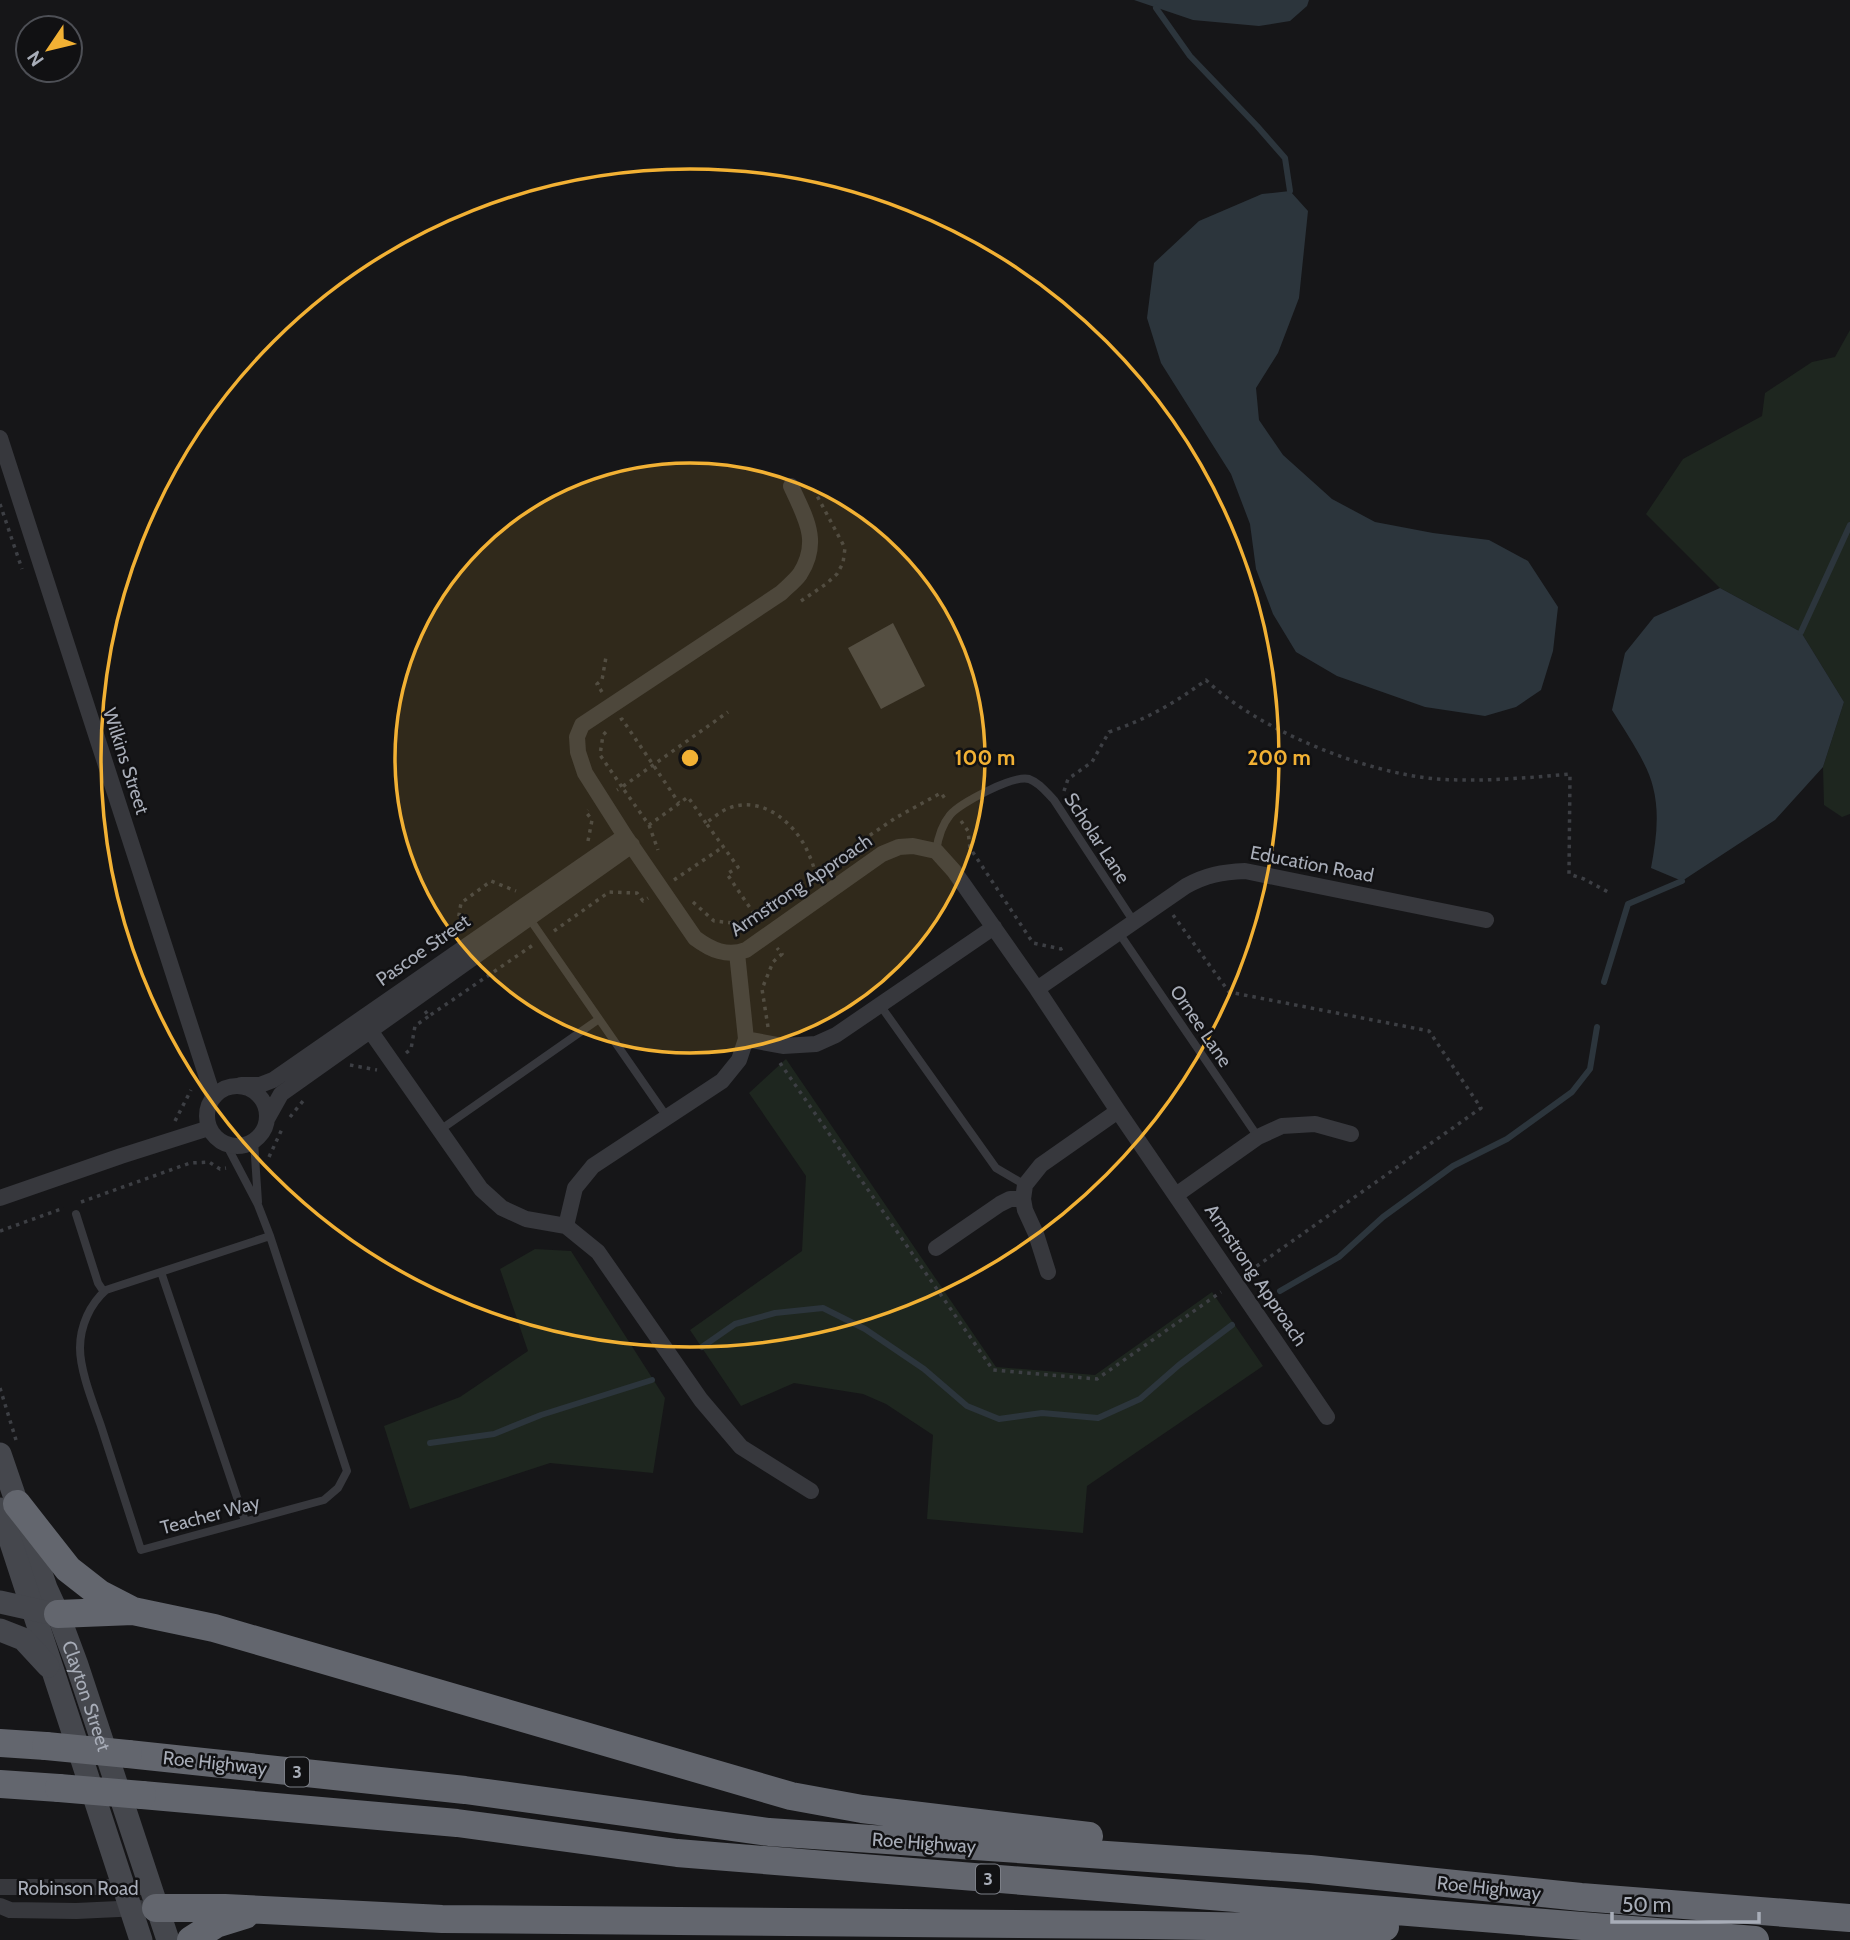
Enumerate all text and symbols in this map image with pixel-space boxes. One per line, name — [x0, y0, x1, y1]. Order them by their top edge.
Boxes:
north arrow — [14, 14, 84, 84]
text: N — [22, 46, 49, 71]
street label: Wilkins Street — [98, 705, 154, 818]
text: 100 m — [955, 745, 1015, 770]
text: 200 m — [1247, 745, 1311, 770]
centre of rings — [678, 746, 702, 770]
street label: Scholar Lane — [1059, 788, 1135, 888]
street label: Armstrong Approach — [726, 829, 876, 941]
street label: Education Road — [1248, 841, 1376, 887]
street label: Pascoe Street — [372, 909, 475, 991]
street label: Ornee Lane — [1165, 981, 1237, 1072]
street label: Armstrong Approach — [1200, 1200, 1312, 1350]
street label: Teacher Way — [158, 1491, 263, 1539]
street label: Clayton Street — [57, 1637, 116, 1754]
street label: Roe Highway — [162, 1746, 269, 1780]
road number: 3 — [285, 1758, 309, 1786]
street label: Roe Highway — [871, 1828, 977, 1858]
road number: 3 — [976, 1865, 1000, 1894]
street label: Roe Highway — [1436, 1871, 1543, 1905]
street label: Robinson Road — [17, 1877, 139, 1900]
scale bar — [1612, 1881, 1759, 1925]
text: 50 m — [1622, 1892, 1671, 1917]

